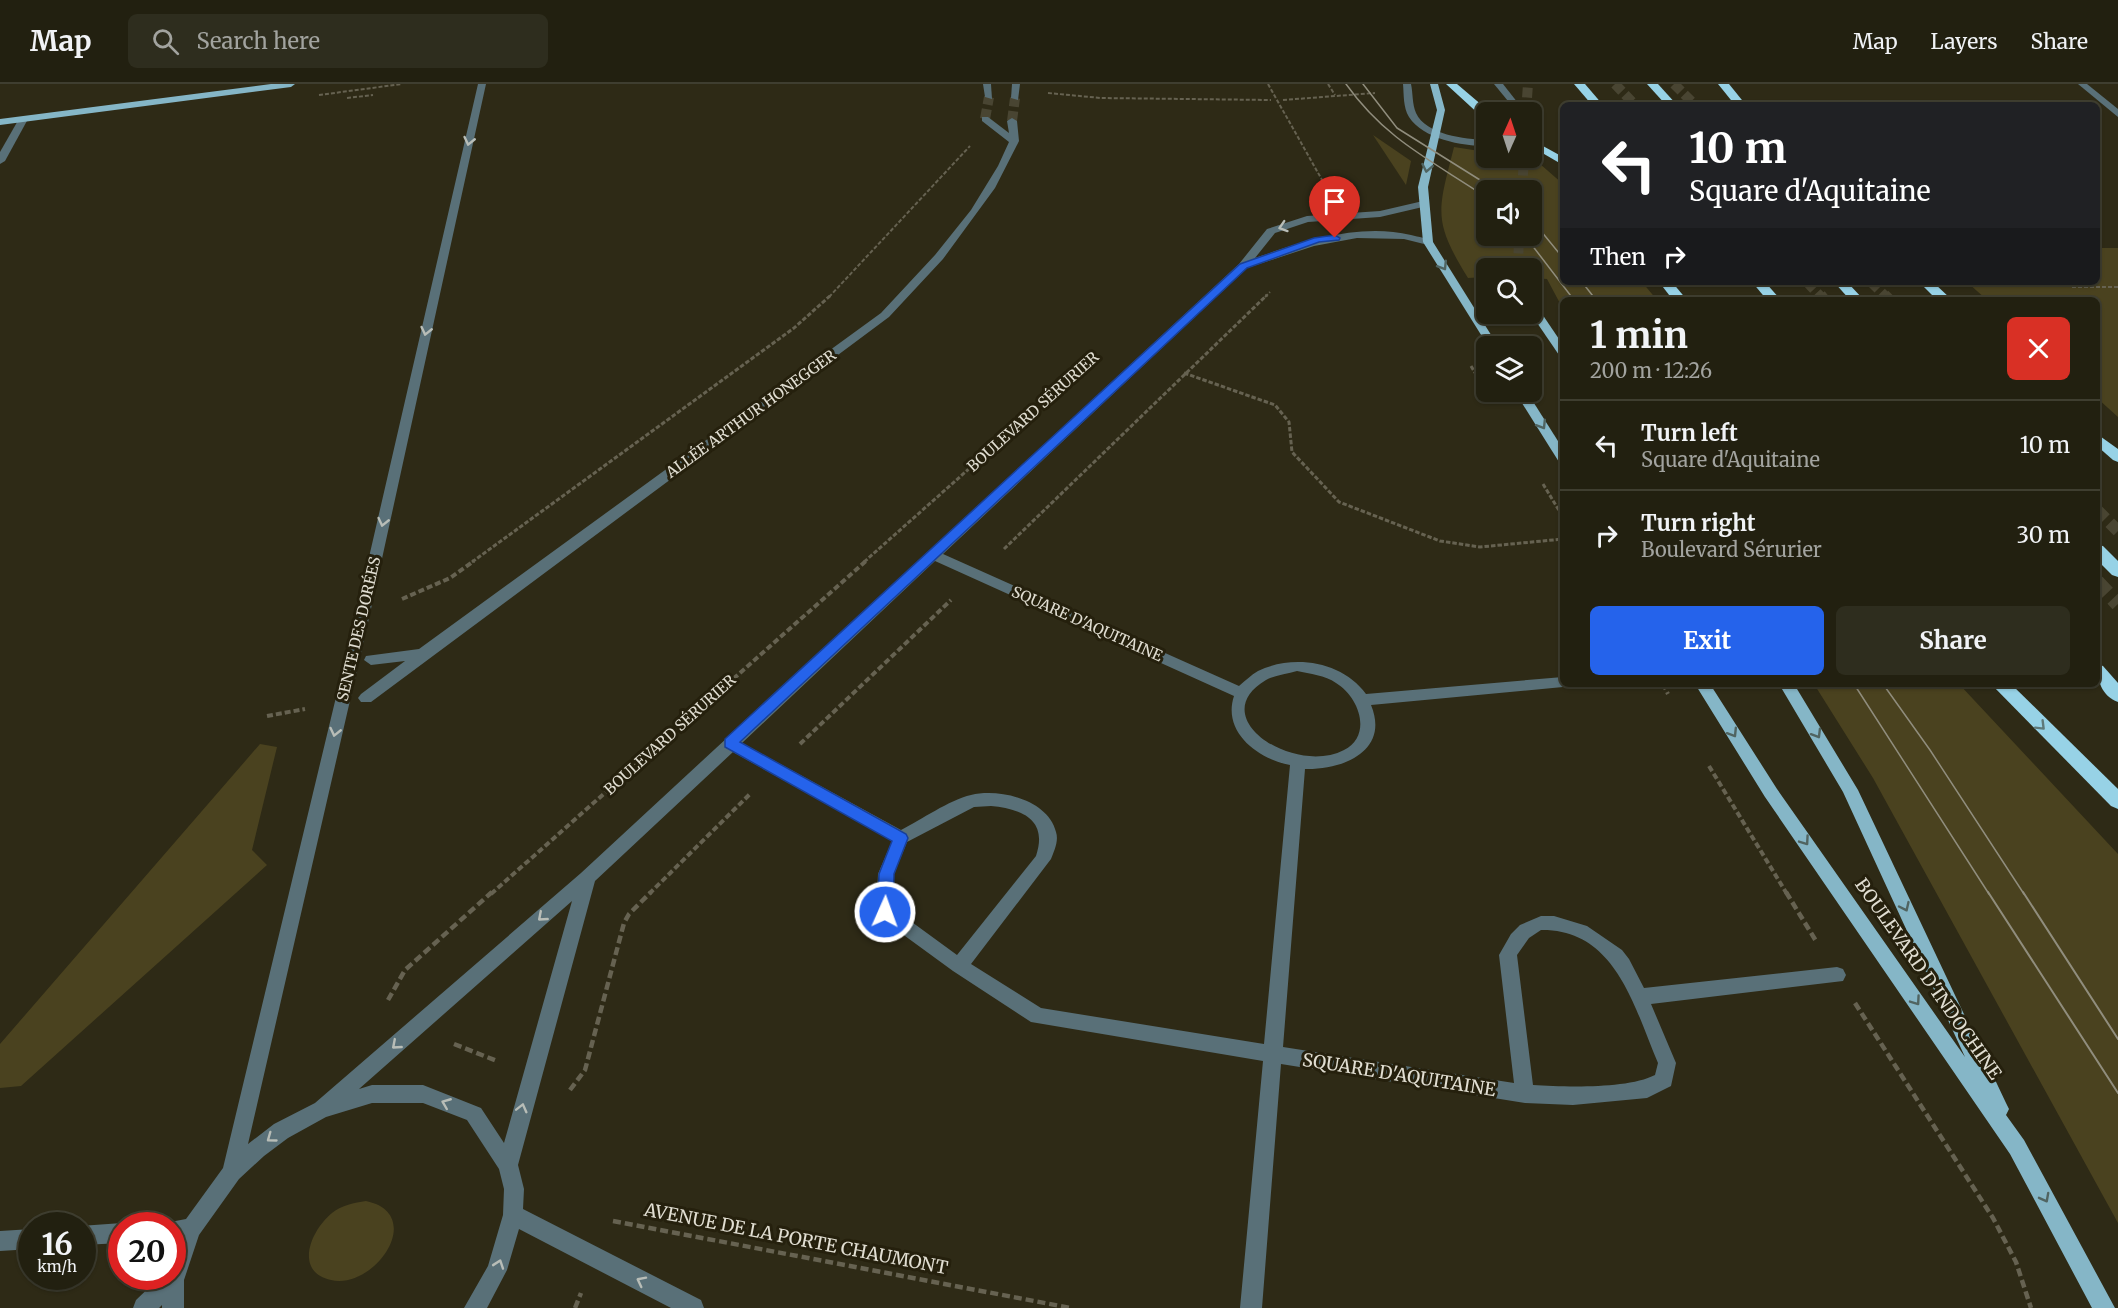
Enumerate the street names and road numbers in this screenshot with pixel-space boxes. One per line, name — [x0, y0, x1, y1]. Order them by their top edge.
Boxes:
street label: ALLÉE ARTHUR HONEGGER — [661, 344, 840, 482]
street label: BOULEVARD SÉRURIER — [962, 346, 1103, 476]
street label: SENTE DES DORÉES — [332, 554, 384, 703]
street label: SQUARE D'AQUITAINE — [1009, 582, 1166, 666]
street label: BOULEVARD SÉRURIER — [599, 669, 740, 799]
street label: BOULEVARD D'INDOCHINE — [1850, 874, 2007, 1084]
street label: SQUARE D'AQUITAINE — [1301, 1048, 1498, 1101]
street label: AVENUE DE LA PORTE CHAUMONT — [641, 1198, 950, 1279]

